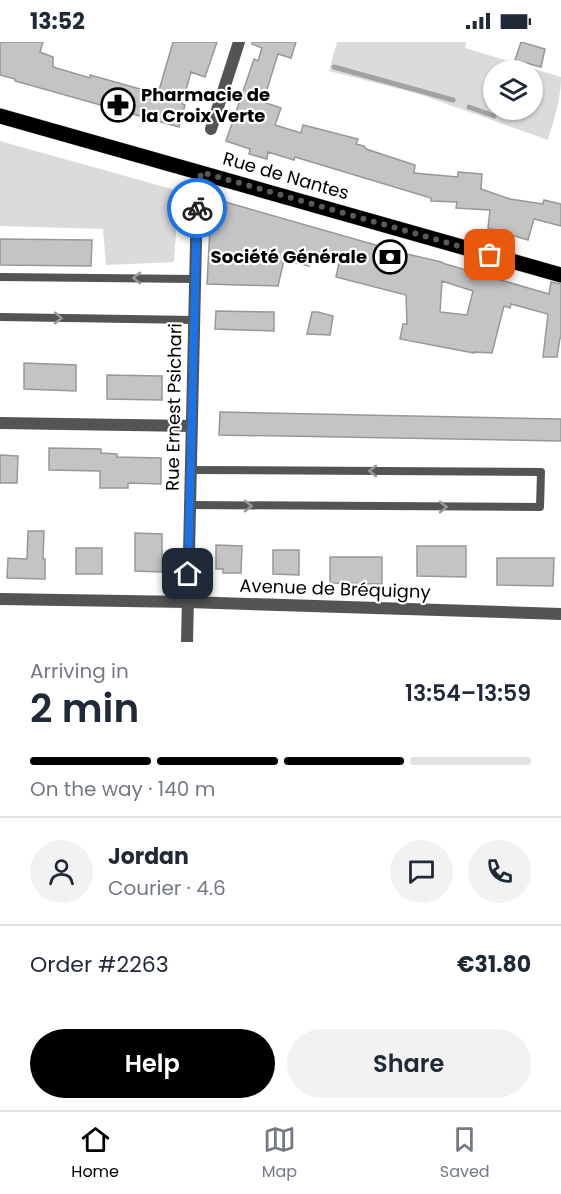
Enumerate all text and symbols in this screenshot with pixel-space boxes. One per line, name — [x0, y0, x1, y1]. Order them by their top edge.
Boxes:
text: 13:52 — [30, 6, 85, 37]
map controls — [483, 60, 543, 120]
button: layers — [483, 60, 543, 120]
place label: Pharmacie de la Croix Verte — [141, 82, 270, 128]
pharmacy icon: Pharmacie de la Croix Verte — [100, 87, 136, 123]
street label: Rue de Nantes — [220, 146, 352, 205]
courier — [167, 178, 227, 238]
icon: bike — [181, 192, 214, 225]
pin — [464, 229, 515, 280]
icon: bag — [473, 238, 506, 271]
bank icon: Société Générale — [372, 239, 408, 275]
place label: Société Générale — [211, 244, 367, 269]
one-way arrow — [132, 272, 141, 285]
one-way arrow — [54, 312, 63, 324]
street label: Rue Ernest Psichari — [160, 323, 187, 491]
one-way arrow — [368, 465, 377, 477]
one-way arrow — [244, 500, 253, 512]
one-way arrow — [439, 501, 448, 513]
pin — [162, 548, 213, 599]
icon: home — [171, 557, 204, 590]
street label: Avenue de Bréquigny — [239, 573, 431, 604]
text: Arriving in — [30, 657, 129, 685]
text: 13:54–13:59 — [405, 678, 531, 709]
text: 2 min — [30, 681, 139, 736]
text: On the way · 140 m — [30, 775, 215, 803]
button: person — [30, 840, 93, 903]
button: chat — [390, 840, 453, 903]
button: phone — [468, 840, 531, 903]
text: Jordan — [108, 841, 189, 872]
text: Courier · 4.6 — [108, 874, 226, 902]
text: Order #2263 — [30, 949, 169, 980]
text: €31.80 — [457, 949, 531, 980]
button: Help — [30, 1029, 275, 1098]
button: Share — [287, 1029, 531, 1098]
tab: Home — [71, 1123, 119, 1184]
tab: Map — [262, 1123, 297, 1184]
tab: Saved — [440, 1123, 490, 1184]

